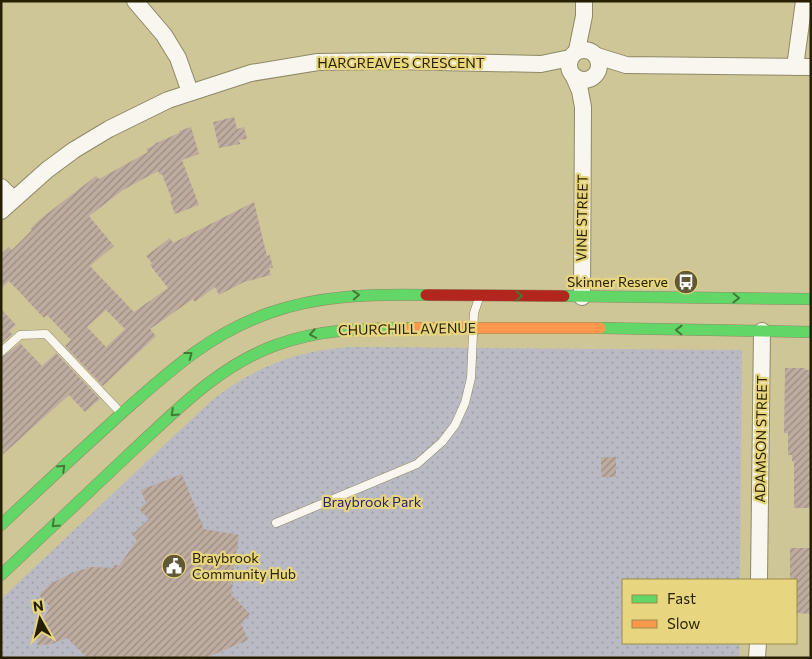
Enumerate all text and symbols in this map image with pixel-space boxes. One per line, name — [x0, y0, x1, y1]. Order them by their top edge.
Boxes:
street label: HARGREAVES CRESCENT — [317, 54, 485, 71]
street label: VINE STREET — [572, 174, 591, 262]
bus stop icon: Skinner Reserve — [673, 269, 699, 295]
place label: Skinner Reserve — [567, 273, 668, 290]
one-way arrow — [353, 290, 361, 301]
one-way arrow — [516, 291, 523, 301]
one-way arrow — [732, 293, 740, 303]
street label: CHURCHILL AVENUE — [338, 319, 476, 338]
one-way arrow — [675, 325, 682, 335]
one-way arrow — [308, 328, 317, 339]
one-way arrow — [183, 352, 193, 361]
street label: ADAMSON STREET — [751, 375, 770, 503]
one-way arrow — [171, 407, 180, 416]
one-way arrow — [57, 465, 66, 474]
park label: Braybrook Park — [323, 493, 422, 510]
one-way arrow — [52, 518, 61, 527]
place label: Braybrook Community Hub — [192, 549, 296, 582]
public building icon: Braybrook Community Hub — [161, 553, 187, 579]
legend — [622, 579, 797, 644]
text: Fast — [667, 589, 696, 607]
north arrow — [15, 594, 65, 644]
text: N — [32, 596, 45, 615]
text: Slow — [667, 614, 700, 632]

